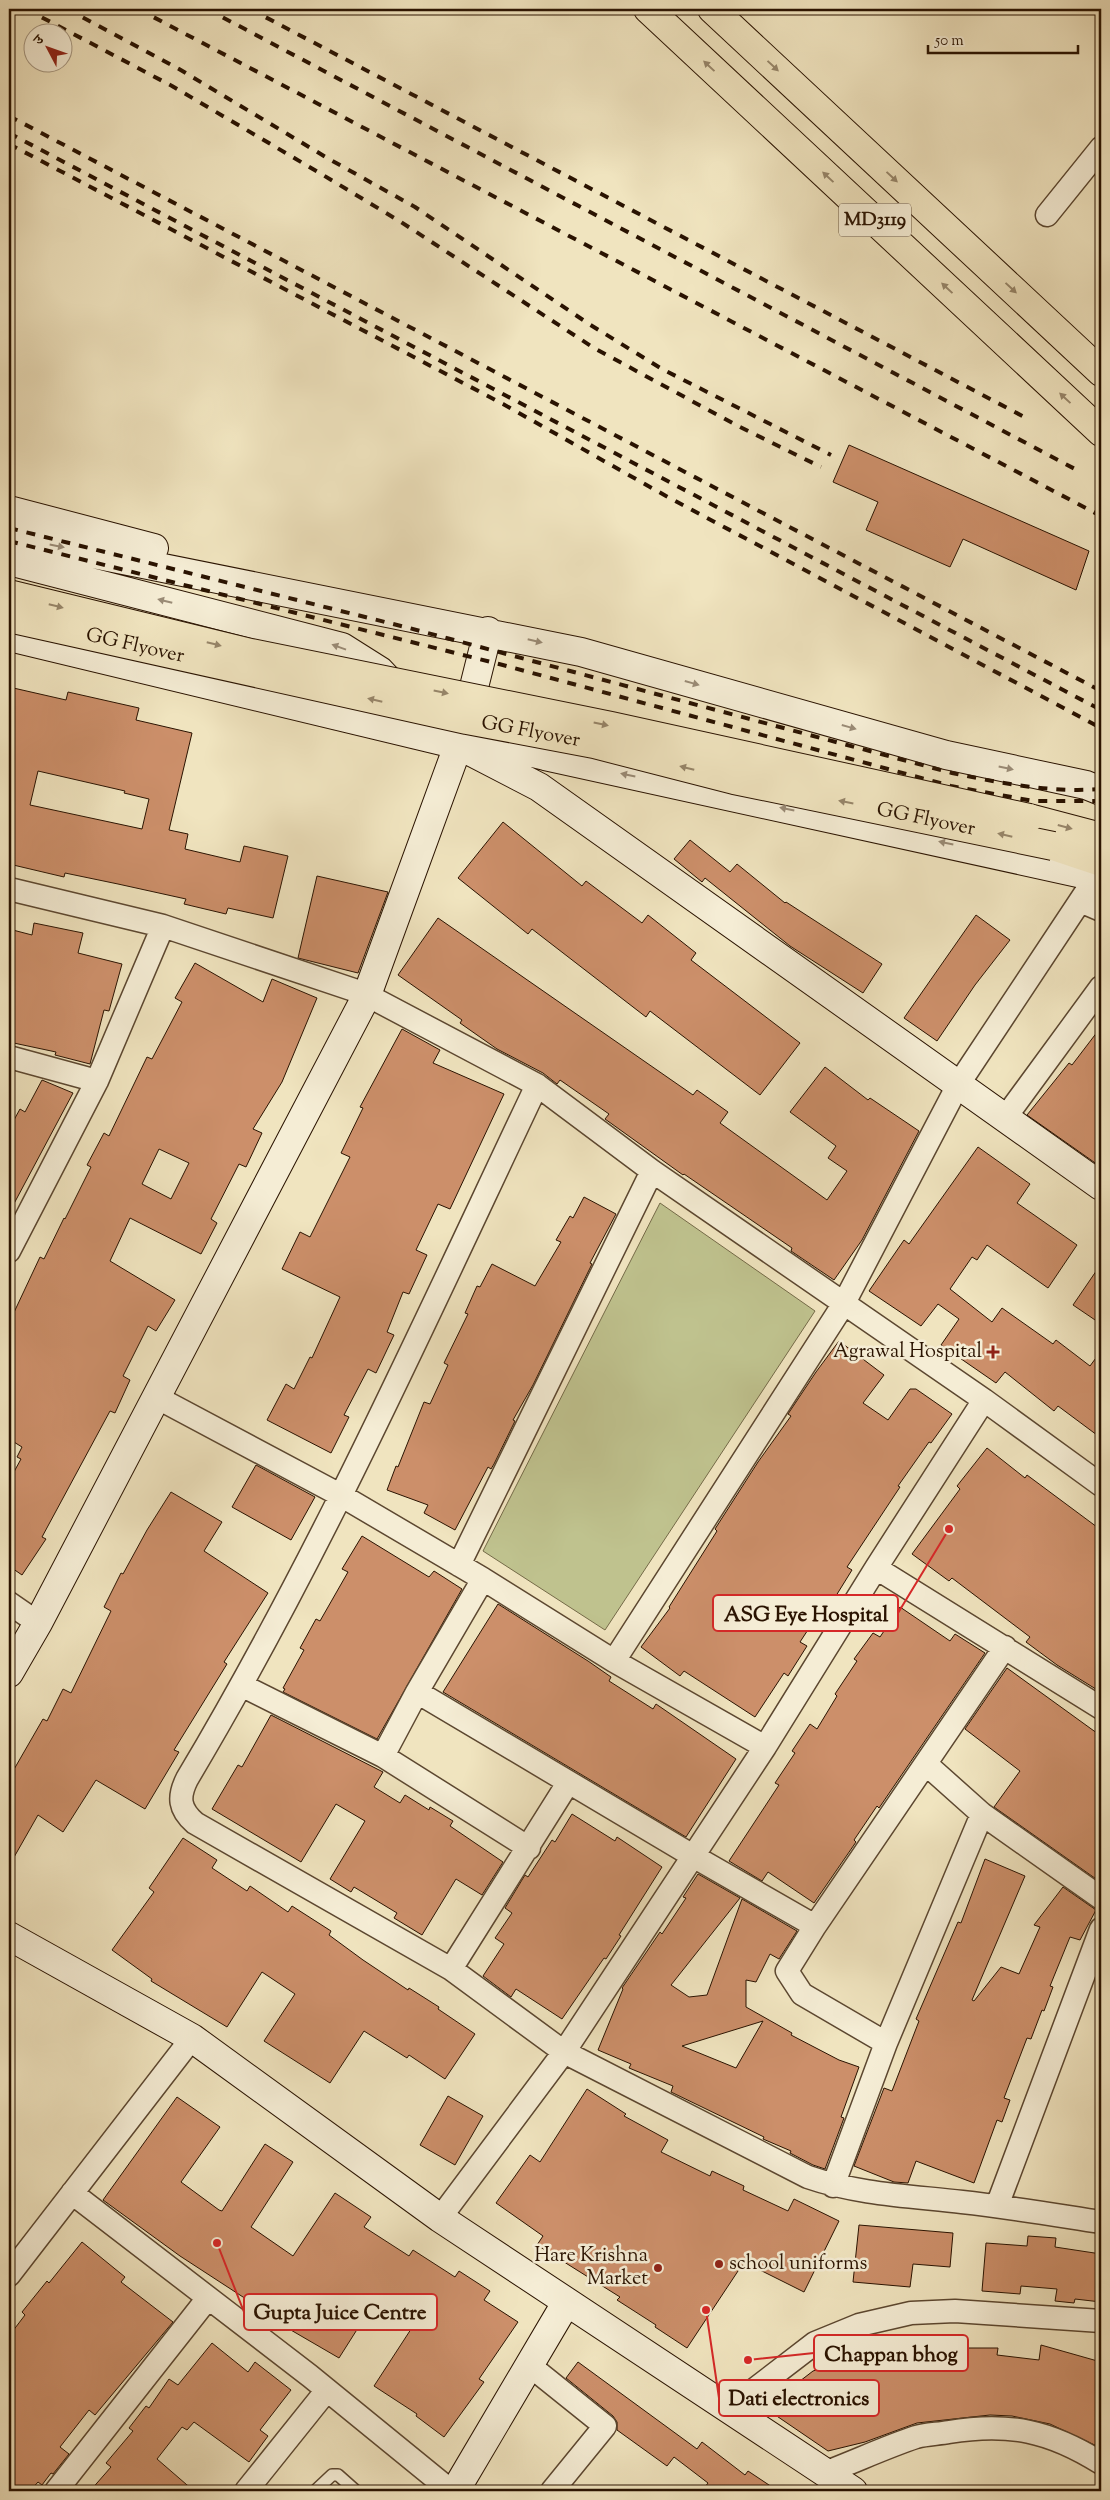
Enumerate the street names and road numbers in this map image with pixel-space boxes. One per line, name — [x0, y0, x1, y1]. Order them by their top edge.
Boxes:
road number: MD3119 — [839, 204, 911, 236]
street label: GG Flyover — [83, 621, 187, 671]
street label: GG Flyover — [479, 708, 583, 756]
street label: GG Flyover — [874, 795, 978, 844]

